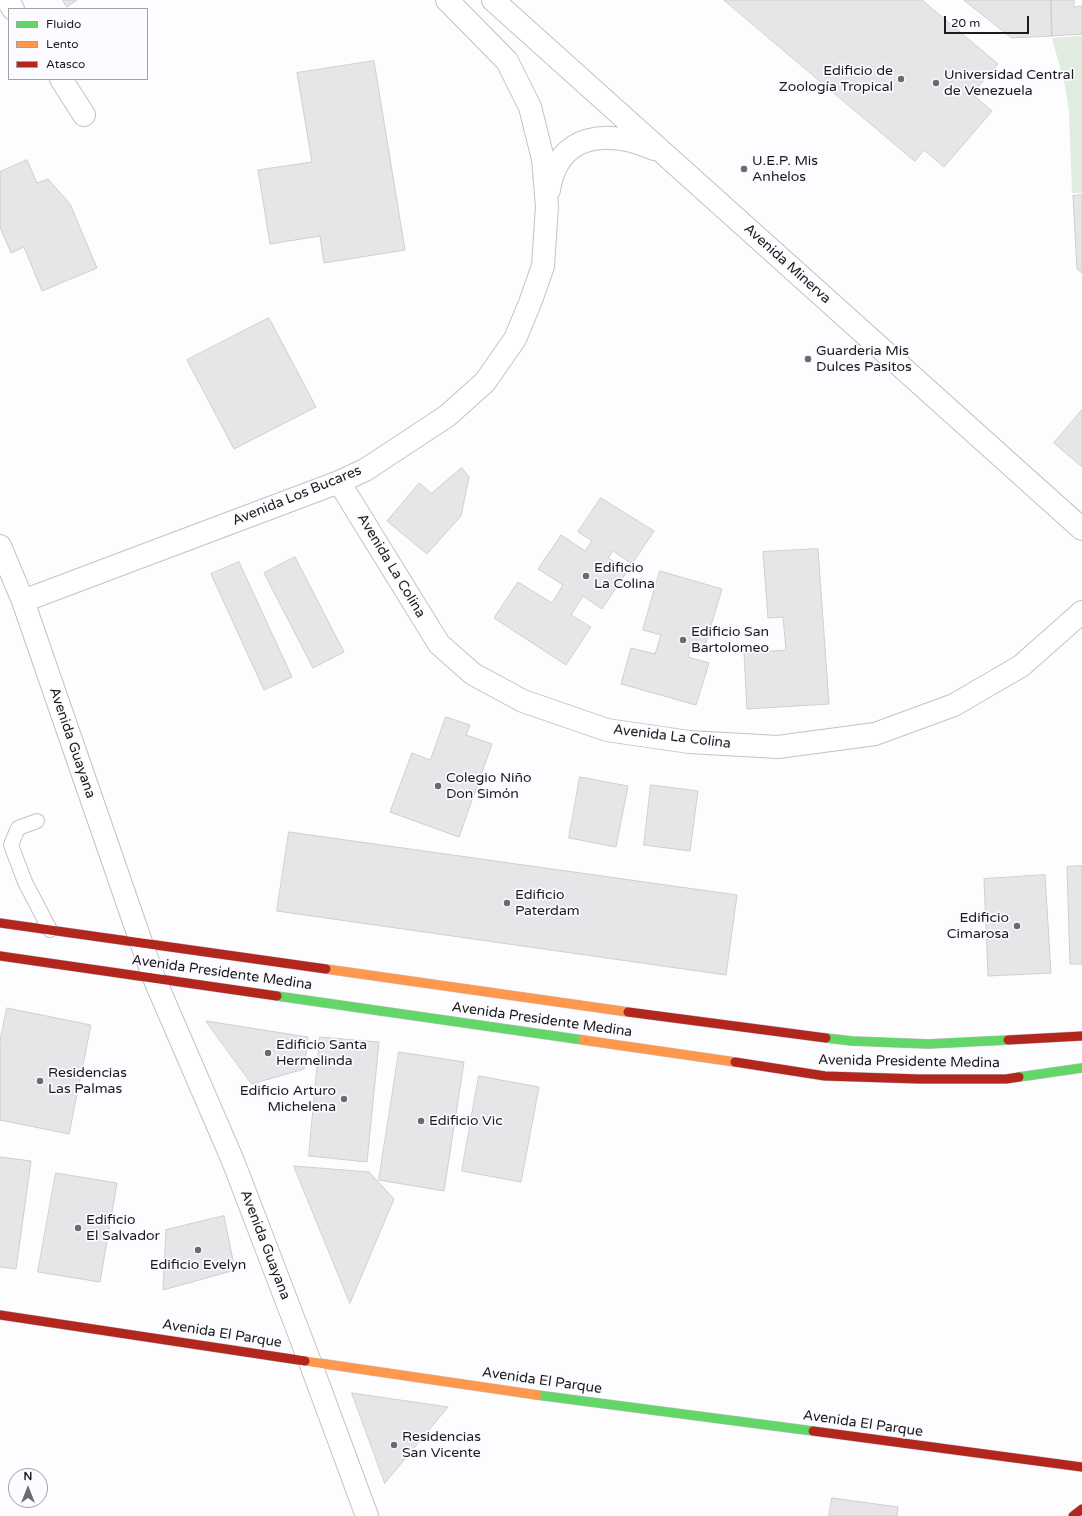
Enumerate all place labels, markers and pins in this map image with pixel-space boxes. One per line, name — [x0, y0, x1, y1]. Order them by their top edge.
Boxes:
place label: Edificio de Zoología Tropical — [779, 63, 893, 96]
place label: Universidad Central de Venezuela — [944, 67, 1074, 100]
marker: Edificio de Zoología Tropical — [896, 74, 906, 84]
marker: Universidad Central de Venezuela — [931, 78, 941, 88]
place label: U.E.P. Mis Anhelos — [752, 153, 818, 186]
marker: U.E.P. Mis Anhelos — [739, 164, 749, 174]
place label: Guarderia Mis Dulces Pasitos — [816, 343, 912, 376]
marker: Guarderia Mis Dulces Pasitos — [803, 354, 813, 364]
place label: Edificio La Colina — [594, 560, 655, 592]
marker: Edificio La Colina — [581, 571, 591, 581]
place label: Edificio San Bartolomeo — [691, 624, 769, 656]
marker: Edificio San Bartolomeo — [678, 635, 688, 645]
place label: Colegio Niño Don Simón — [446, 770, 532, 802]
marker: Colegio Niño Don Simón — [433, 781, 443, 791]
place label: Edificio Paterdam — [515, 887, 580, 920]
marker: Edificio Paterdam — [502, 898, 512, 908]
place label: Edificio Cimarosa — [947, 910, 1009, 942]
marker: Edificio Cimarosa — [1012, 921, 1022, 931]
place label: Edificio Santa Hermelinda — [276, 1037, 367, 1070]
marker: Edificio Santa Hermelinda — [263, 1048, 273, 1058]
place label: Residencias Las Palmas — [48, 1065, 127, 1098]
marker: Residencias Las Palmas — [35, 1076, 45, 1086]
place label: Edificio Arturo Michelena — [240, 1083, 336, 1116]
marker: Edificio Arturo Michelena — [339, 1094, 349, 1104]
place label: Edificio Vic — [429, 1113, 503, 1129]
marker: Edificio Vic — [416, 1116, 426, 1126]
place label: Edificio El Salvador — [86, 1212, 160, 1244]
marker: Edificio El Salvador — [73, 1223, 83, 1233]
marker: Edificio Evelyn — [193, 1245, 203, 1255]
place label: Edificio Evelyn — [150, 1257, 246, 1273]
place label: Residencias San Vicente — [402, 1429, 481, 1462]
marker: Residencias San Vicente — [389, 1440, 399, 1450]

